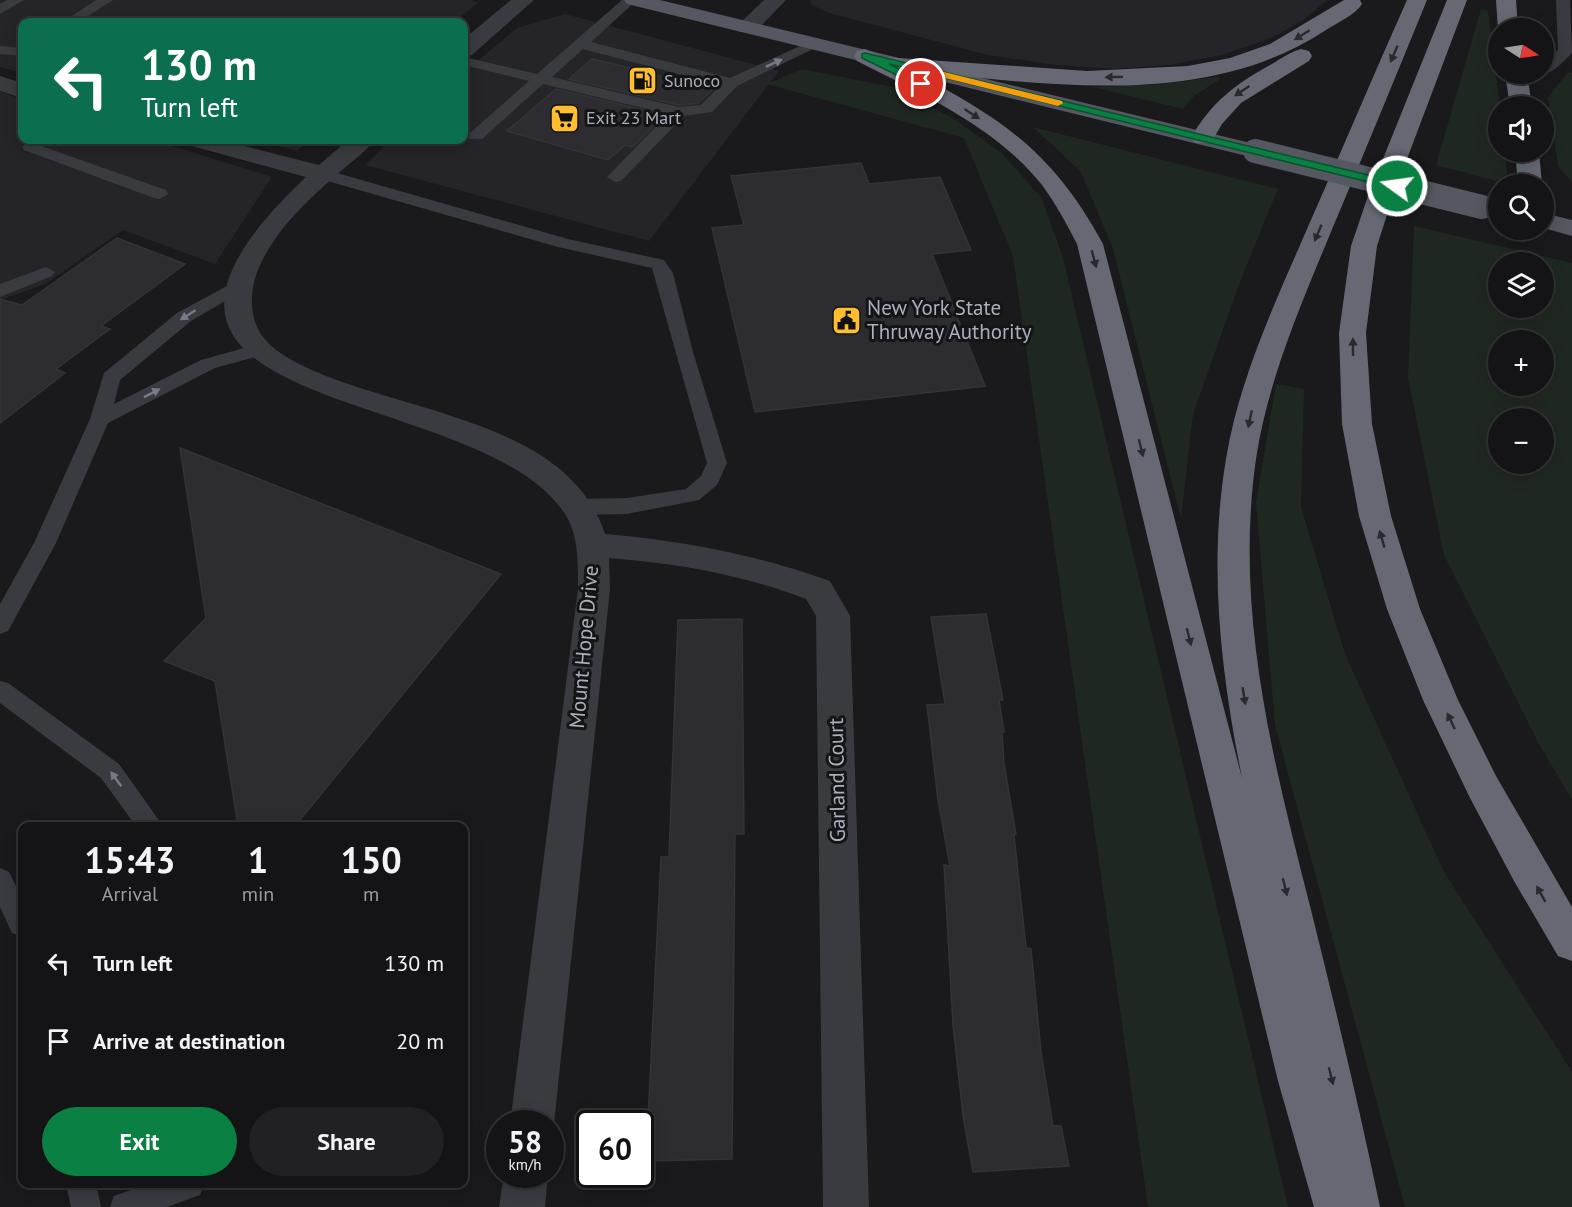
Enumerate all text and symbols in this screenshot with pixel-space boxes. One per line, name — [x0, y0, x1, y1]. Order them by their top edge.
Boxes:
north arrow — [1488, 18, 1554, 84]
map controls — [1488, 18, 1554, 474]
one-way arrow — [1294, 29, 1310, 40]
text: 130 m — [141, 37, 257, 92]
icon: left — [42, 42, 120, 120]
one-way arrow — [1389, 45, 1398, 63]
one-way arrow — [765, 58, 783, 68]
pin — [895, 58, 946, 109]
fuel station icon: Sunoco — [627, 65, 659, 97]
icon: arrive — [904, 67, 937, 100]
place label: Sunoco — [664, 69, 720, 92]
one-way arrow — [1105, 72, 1124, 82]
one-way arrow — [1234, 85, 1250, 96]
text: Turn left — [141, 90, 238, 124]
button: sound — [1488, 96, 1554, 162]
supermarket icon: Exit 23 Mart — [549, 102, 581, 134]
place label: Exit 23 Mart — [586, 106, 681, 129]
one-way arrow — [963, 108, 979, 120]
position arrow — [1365, 154, 1429, 218]
button: search — [1488, 174, 1554, 240]
one-way arrow — [1313, 225, 1323, 243]
one-way arrow — [1090, 250, 1099, 268]
button: layers — [1488, 252, 1554, 318]
place label: New York State Thruway Authority — [867, 294, 1032, 345]
public building icon: New York State Thruway Authority — [830, 304, 862, 336]
one-way arrow — [180, 310, 196, 321]
button: + — [1488, 330, 1554, 396]
one-way arrow — [1348, 337, 1358, 356]
one-way arrow — [143, 388, 160, 397]
button: − — [1488, 408, 1554, 474]
one-way arrow — [1245, 410, 1254, 429]
one-way arrow — [1137, 439, 1147, 457]
one-way arrow — [1377, 530, 1386, 548]
street label: Mount Hope Drive — [563, 564, 604, 730]
one-way arrow — [1184, 628, 1194, 647]
one-way arrow — [1239, 687, 1248, 706]
one-way arrow — [1446, 713, 1455, 730]
street label: Garland Court — [822, 718, 851, 842]
one-way arrow — [110, 771, 122, 787]
text: 15:43 — [84, 836, 176, 883]
text: 1 — [248, 836, 268, 883]
text: 150 — [341, 836, 402, 883]
one-way arrow — [1280, 878, 1290, 896]
text: Arrival — [102, 881, 158, 907]
text: min — [242, 881, 274, 907]
text: m — [363, 881, 379, 907]
one-way arrow — [1536, 885, 1546, 902]
icon: left — [42, 947, 75, 980]
text: Turn left — [93, 949, 173, 977]
text: 130 m — [384, 949, 444, 977]
icon: arrive — [42, 1025, 75, 1058]
text: Arrive at destination — [93, 1027, 285, 1055]
text: 20 m — [396, 1027, 444, 1055]
one-way arrow — [1327, 1067, 1337, 1086]
button: Exit — [42, 1107, 237, 1176]
button: Share — [249, 1107, 444, 1176]
speed limit sign: 60 — [576, 1110, 654, 1188]
text: 58 — [508, 1122, 542, 1161]
text: km/h — [509, 1155, 541, 1174]

